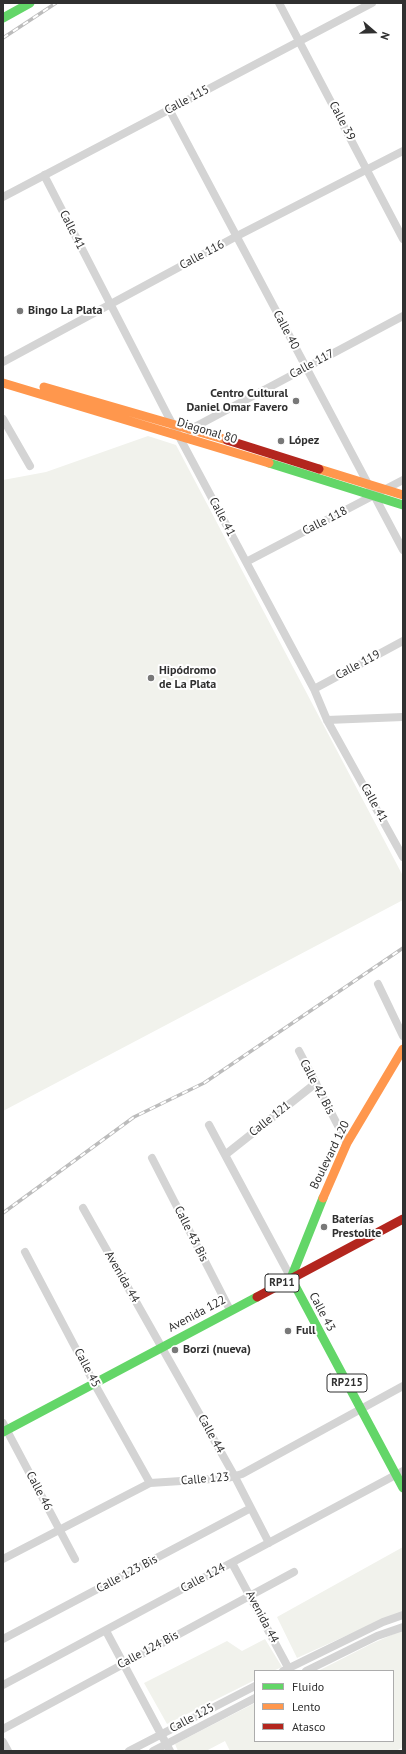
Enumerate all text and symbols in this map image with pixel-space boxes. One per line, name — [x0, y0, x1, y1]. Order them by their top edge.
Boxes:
north arrow — [354, 12, 394, 52]
text: N — [377, 30, 393, 42]
street label: Calle 115 — [162, 82, 212, 118]
street label: Calle 39 — [326, 99, 358, 143]
street label: Calle 41 — [56, 208, 88, 252]
street label: Calle 116 — [177, 237, 227, 273]
place label: Bingo La Plata — [28, 304, 102, 318]
marker: Bingo La Plata — [15, 306, 25, 316]
street label: Calle 40 — [270, 308, 302, 352]
street label: Calle 117 — [287, 346, 337, 382]
place label: Centro Cultural Daniel Omar Favero — [187, 387, 288, 415]
marker: Centro Cultural Daniel Omar Favero — [291, 396, 301, 406]
street label: Diagonal 80 — [175, 415, 239, 447]
place label: López — [289, 434, 319, 448]
marker: López — [276, 436, 286, 446]
street label: Calle 41 — [206, 495, 238, 539]
street label: Calle 118 — [300, 504, 350, 538]
street label: Calle 119 — [333, 647, 383, 683]
place label: Hipódromo de La Plata — [159, 664, 216, 692]
marker: Hipódromo de La Plata — [146, 673, 156, 683]
street label: Calle 41 — [358, 781, 390, 825]
street label: Calle 42 Bis — [296, 1057, 338, 1117]
street label: Calle 121 — [246, 1098, 294, 1140]
street label: Boulevard 120 — [307, 1118, 353, 1192]
street label: Calle 43 Bis — [171, 1204, 211, 1264]
place label: Baterías Prestolite — [332, 1213, 381, 1241]
marker: Baterías Prestolite — [319, 1222, 329, 1232]
street label: Avenida 44 — [102, 1249, 142, 1305]
road number: RP11 — [265, 1274, 299, 1292]
street label: Calle 43 — [306, 1290, 338, 1334]
street label: Avenida 122 — [166, 1293, 228, 1335]
place label: Full — [296, 1324, 316, 1338]
marker: Full — [283, 1326, 293, 1336]
place label: Borzi (nueva) — [183, 1343, 251, 1357]
marker: Borzi (nueva) — [170, 1345, 180, 1355]
street label: Calle 45 — [71, 1346, 103, 1390]
road number: RP215 — [327, 1374, 367, 1392]
street label: Calle 44 — [195, 1412, 227, 1456]
street label: Calle 46 — [23, 1469, 55, 1513]
street label: Calle 123 — [180, 1470, 230, 1488]
street label: Calle 123 Bis — [94, 1552, 160, 1596]
street label: Calle 124 — [178, 1560, 228, 1596]
street label: Avenida 44 — [242, 1589, 282, 1645]
street label: Calle 124 Bis — [115, 1628, 181, 1672]
legend — [254, 1670, 394, 1742]
text: Fluido — [292, 1679, 324, 1694]
text: Lento — [292, 1699, 321, 1714]
street label: Calle 125 — [167, 1700, 217, 1736]
text: Atasco — [292, 1719, 325, 1734]

